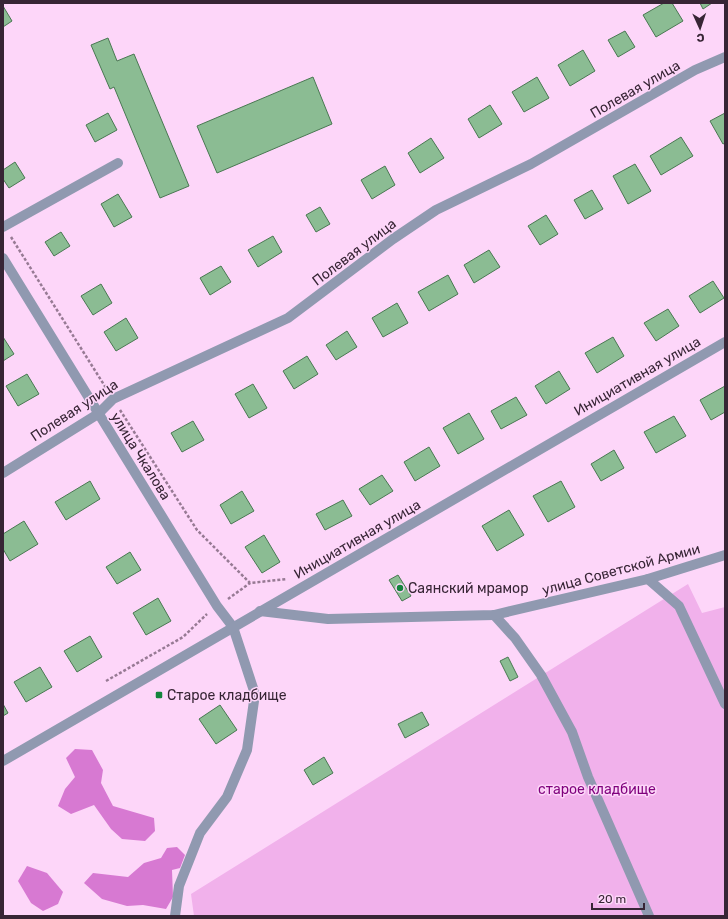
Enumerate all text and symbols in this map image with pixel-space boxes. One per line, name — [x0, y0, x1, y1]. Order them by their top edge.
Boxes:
north arrow — [680, 8, 720, 48]
text: С — [696, 31, 705, 44]
street label: Полевая улица — [587, 57, 683, 122]
street label: Полевая улица — [309, 215, 400, 290]
street label: Инициативная улица — [571, 333, 704, 420]
street label: Полевая улица — [27, 376, 121, 445]
street label: улица Чкалова — [107, 409, 174, 503]
street label: Инициативная улица — [291, 496, 424, 583]
street label: улица Советской Армии — [540, 540, 702, 599]
place label: Саянский мрамор — [408, 580, 528, 597]
marker: Саянский мрамор — [395, 583, 405, 593]
place label: Старое кладбище — [167, 687, 287, 704]
marker: Старое кладбище — [154, 690, 164, 700]
park label: старое кладбище — [538, 781, 656, 798]
scale bar — [592, 885, 644, 911]
text: 20 m — [598, 892, 626, 906]

